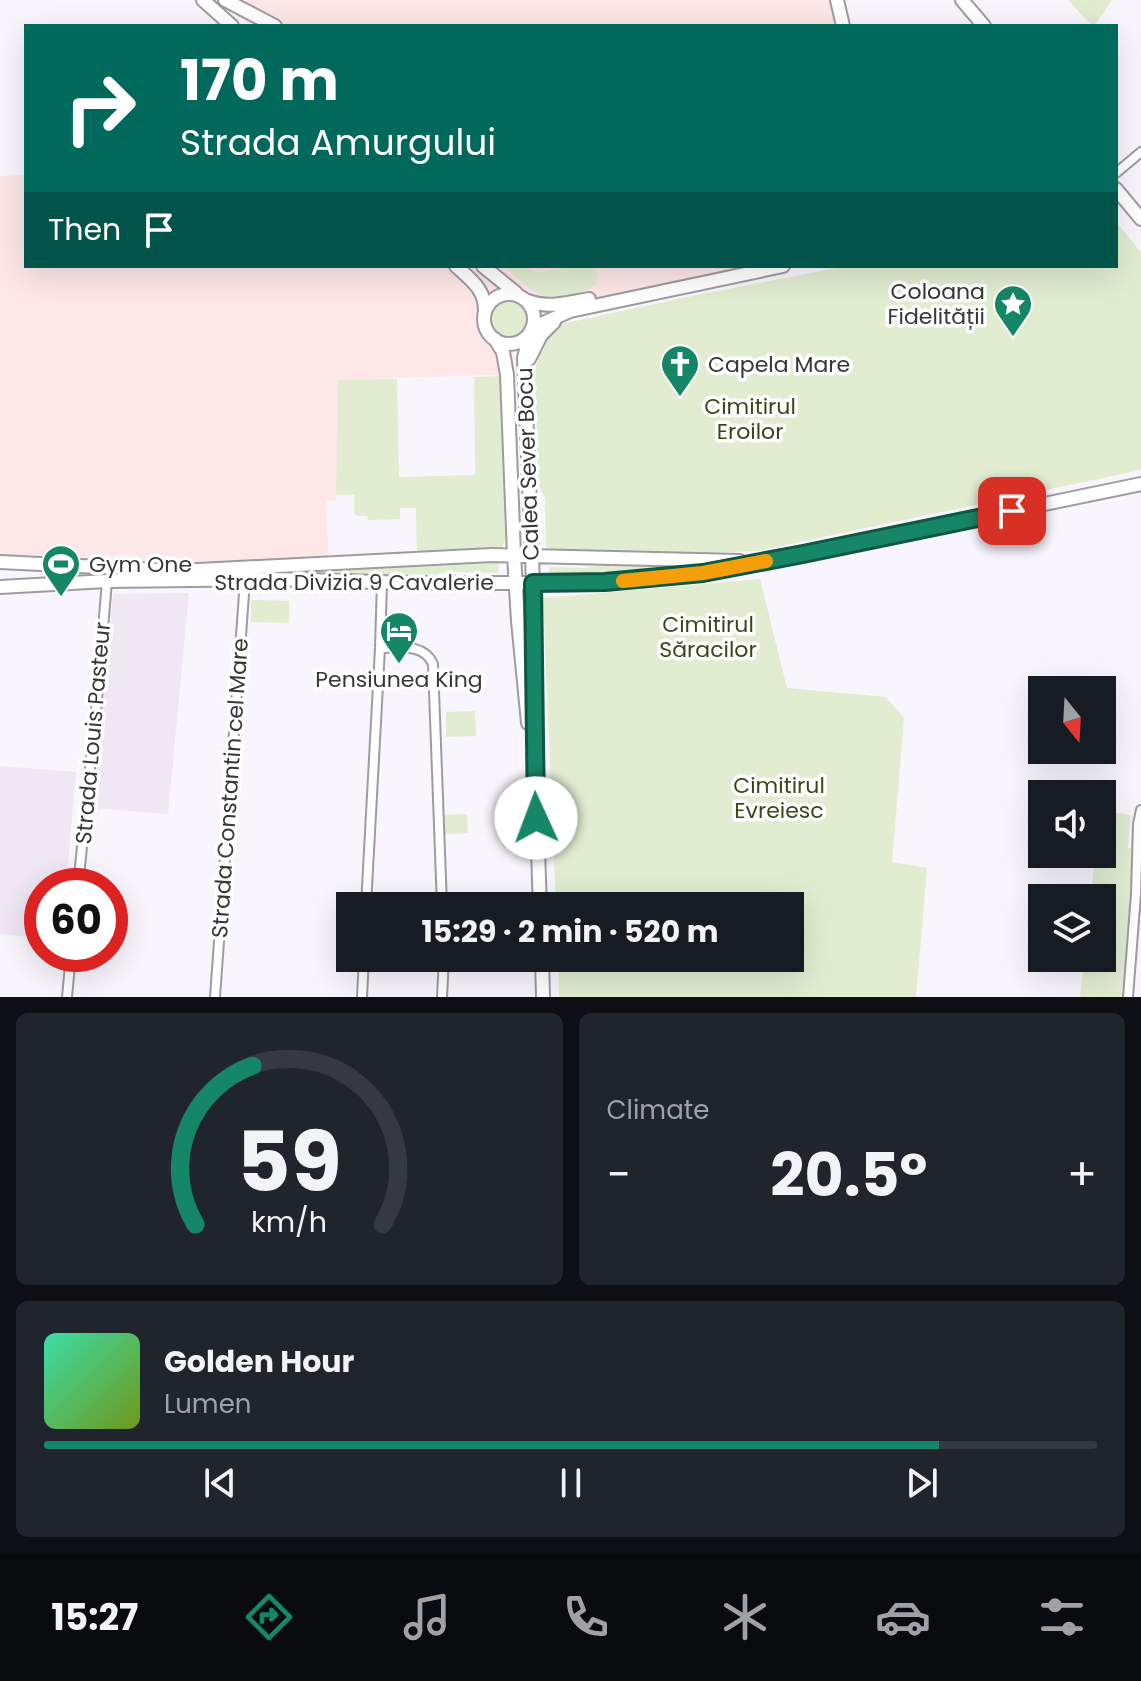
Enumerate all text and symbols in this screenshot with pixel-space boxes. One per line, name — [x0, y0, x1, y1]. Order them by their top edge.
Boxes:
text: 170 m — [180, 41, 339, 120]
icon: right — [48, 56, 152, 160]
text: Strada Amurgului — [180, 117, 496, 168]
text: Then — [48, 208, 121, 251]
icon: arrive — [137, 208, 181, 252]
place label: Coloana Fidelității — [887, 276, 985, 332]
place icon: Coloana Fidelității — [992, 283, 1034, 338]
church icon: Capela Mare — [659, 343, 701, 398]
place label: Capela Mare — [708, 349, 850, 380]
street label: Calea Sever Bocu — [509, 367, 547, 561]
park label: Cimitirul Eroilor — [704, 391, 796, 447]
pin — [978, 477, 1046, 545]
icon: arrive — [990, 489, 1034, 533]
sports icon: Gym One — [40, 543, 82, 598]
place label: Gym One — [89, 549, 192, 580]
street label: Strada Divizia 9 Cavalerie — [214, 567, 494, 598]
park label: Cimitirul Săracilor — [659, 609, 757, 665]
hotel icon: Pensiunea King — [378, 610, 420, 665]
street label: Strada Louis Pasteur — [68, 621, 118, 845]
street label: Strada Constantin cel Mare — [204, 637, 256, 939]
place label: Pensiunea King — [315, 664, 483, 695]
north arrow — [1028, 676, 1116, 764]
map controls — [1028, 676, 1116, 972]
park label: Cimitirul Evreiesc — [733, 770, 825, 826]
position arrow — [494, 776, 578, 860]
button: sound — [1028, 780, 1116, 868]
speed limit sign: 60 — [24, 868, 128, 972]
button: layers — [1028, 884, 1116, 972]
text: 15:29 · 2 min · 520 m — [422, 910, 718, 953]
text: Climate — [607, 1092, 709, 1128]
text: 59 — [237, 1104, 342, 1220]
text: 20.5° — [770, 1133, 927, 1217]
text: − — [607, 1144, 631, 1205]
text: + — [1067, 1144, 1097, 1205]
text: km/h — [251, 1202, 327, 1242]
text: Golden Hour — [164, 1340, 354, 1383]
text: Lumen — [164, 1386, 251, 1422]
icon: previous — [198, 1461, 242, 1505]
icon: pause — [549, 1461, 593, 1505]
icon: next — [900, 1461, 944, 1505]
icon: directions — [241, 1589, 297, 1645]
icon: music — [399, 1589, 455, 1645]
icon: phone — [558, 1589, 614, 1645]
icon: climate — [717, 1589, 773, 1645]
icon: car — [875, 1589, 931, 1645]
icon: filters — [1034, 1589, 1090, 1645]
text: 15:27 — [51, 1592, 138, 1643]

